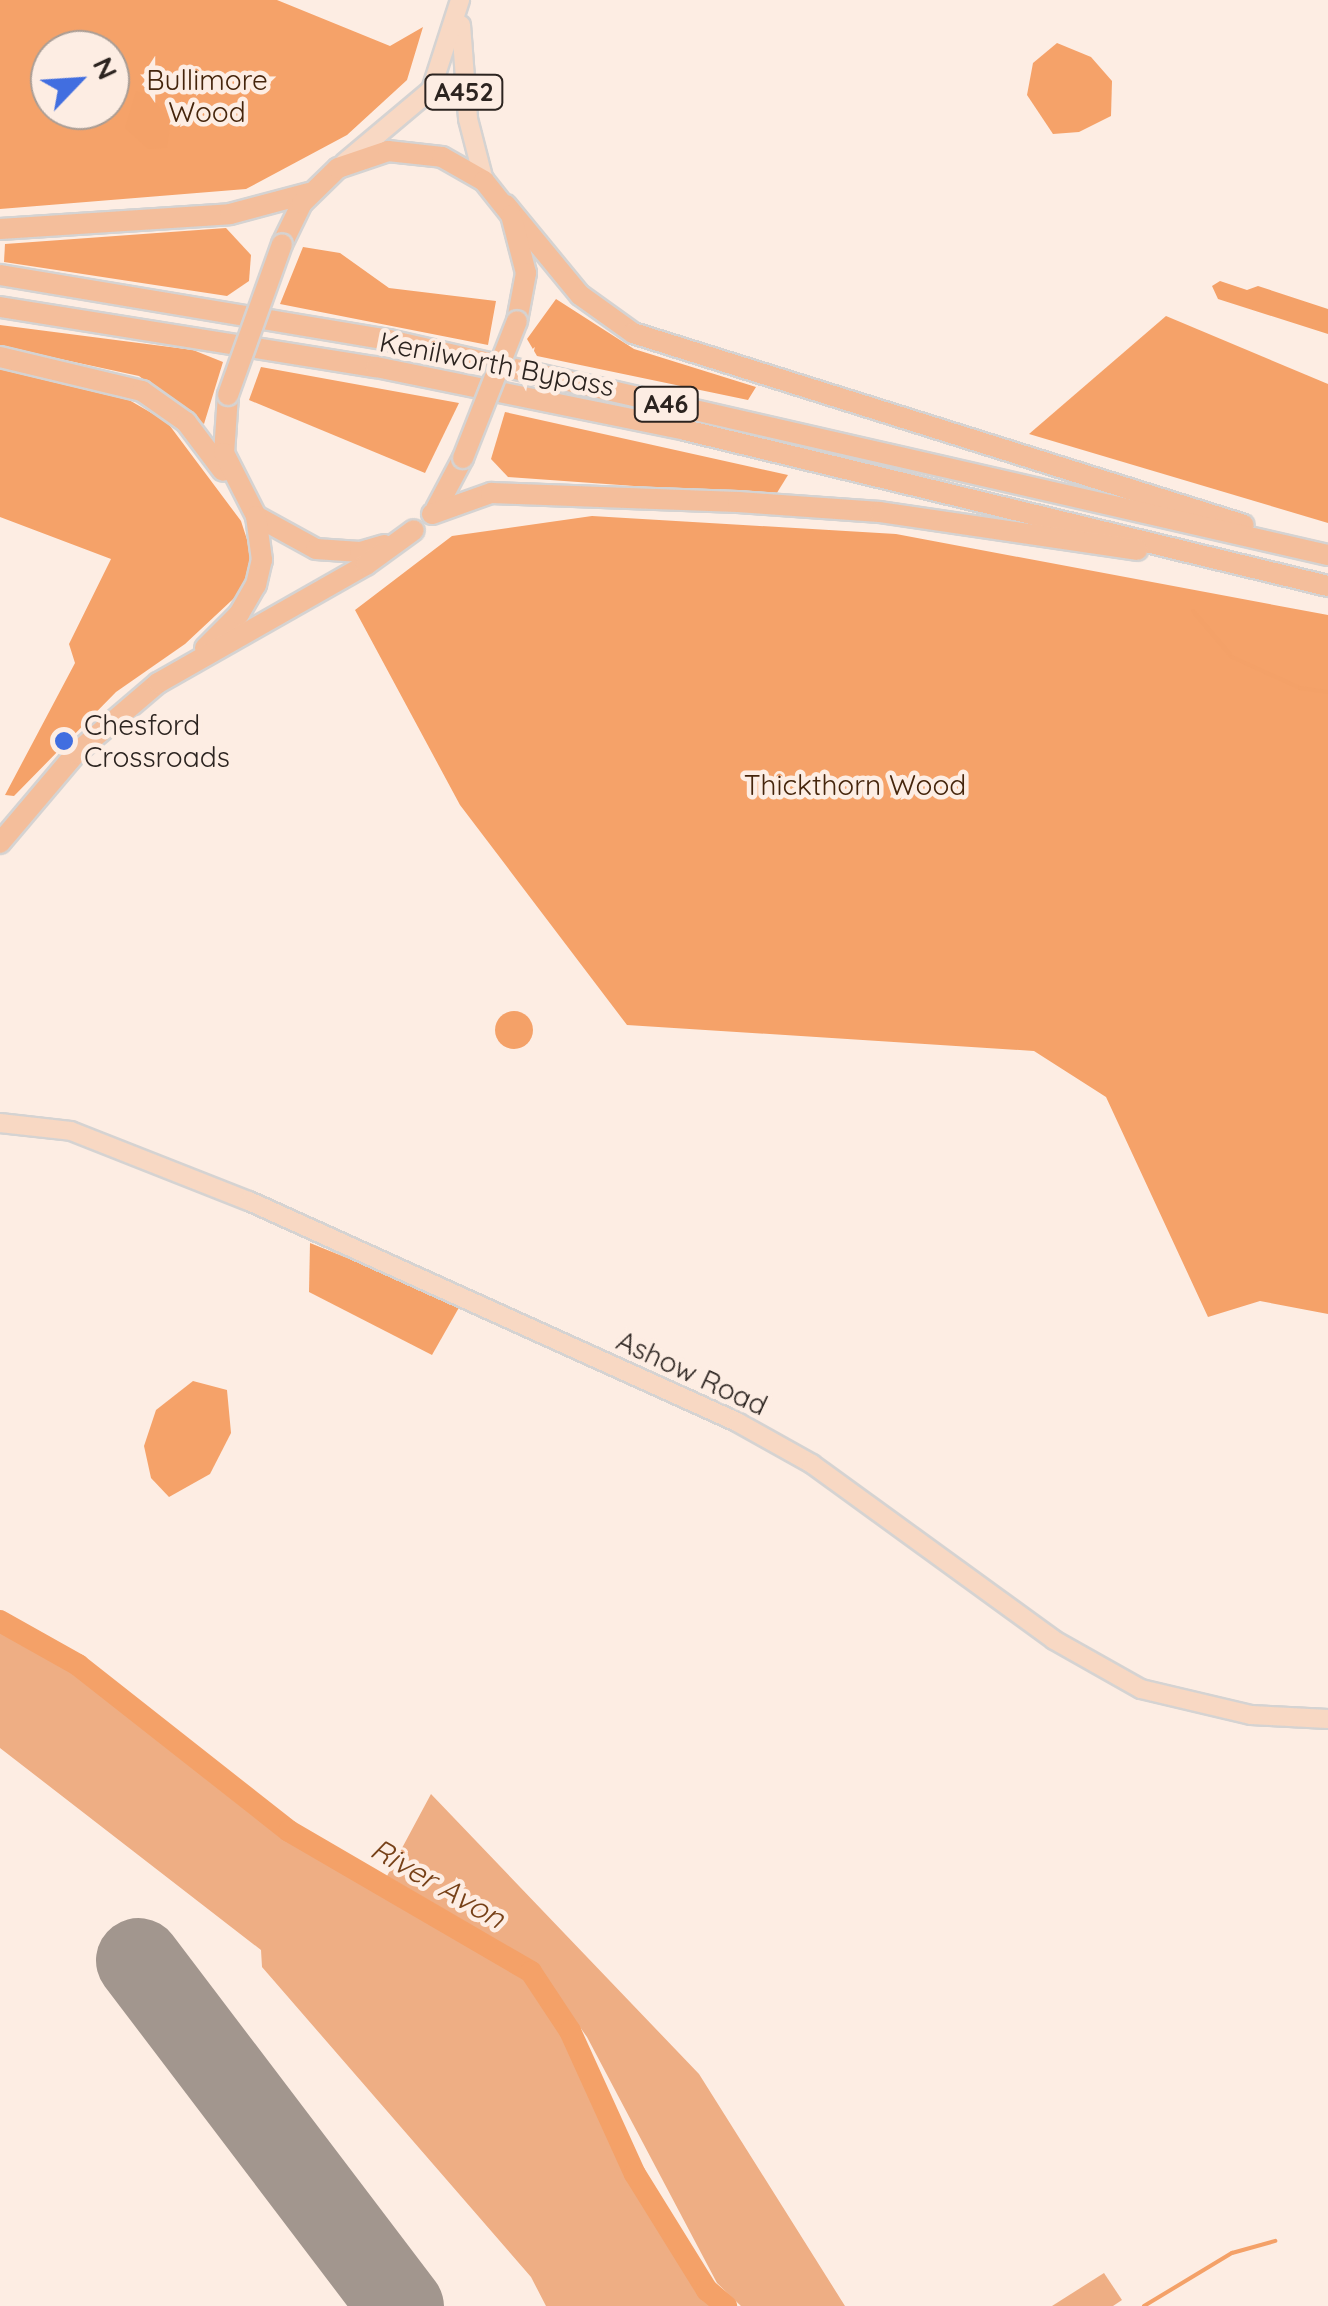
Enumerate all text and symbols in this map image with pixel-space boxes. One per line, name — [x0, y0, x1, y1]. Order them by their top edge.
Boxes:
north arrow — [30, 30, 130, 130]
text: N — [86, 51, 126, 85]
park label: Bullimore Wood — [146, 63, 268, 129]
road number: A452 — [424, 72, 504, 112]
street label: Kenilworth Bypass — [377, 325, 617, 403]
road number: A46 — [634, 384, 698, 424]
place label: Chesford Crossroads — [84, 708, 230, 774]
marker: Chesford Crossroads — [53, 730, 75, 752]
park label: Thickthorn Wood — [744, 768, 966, 802]
street label: Ashow Road — [611, 1323, 773, 1423]
water label: River Avon — [365, 1830, 511, 1936]

